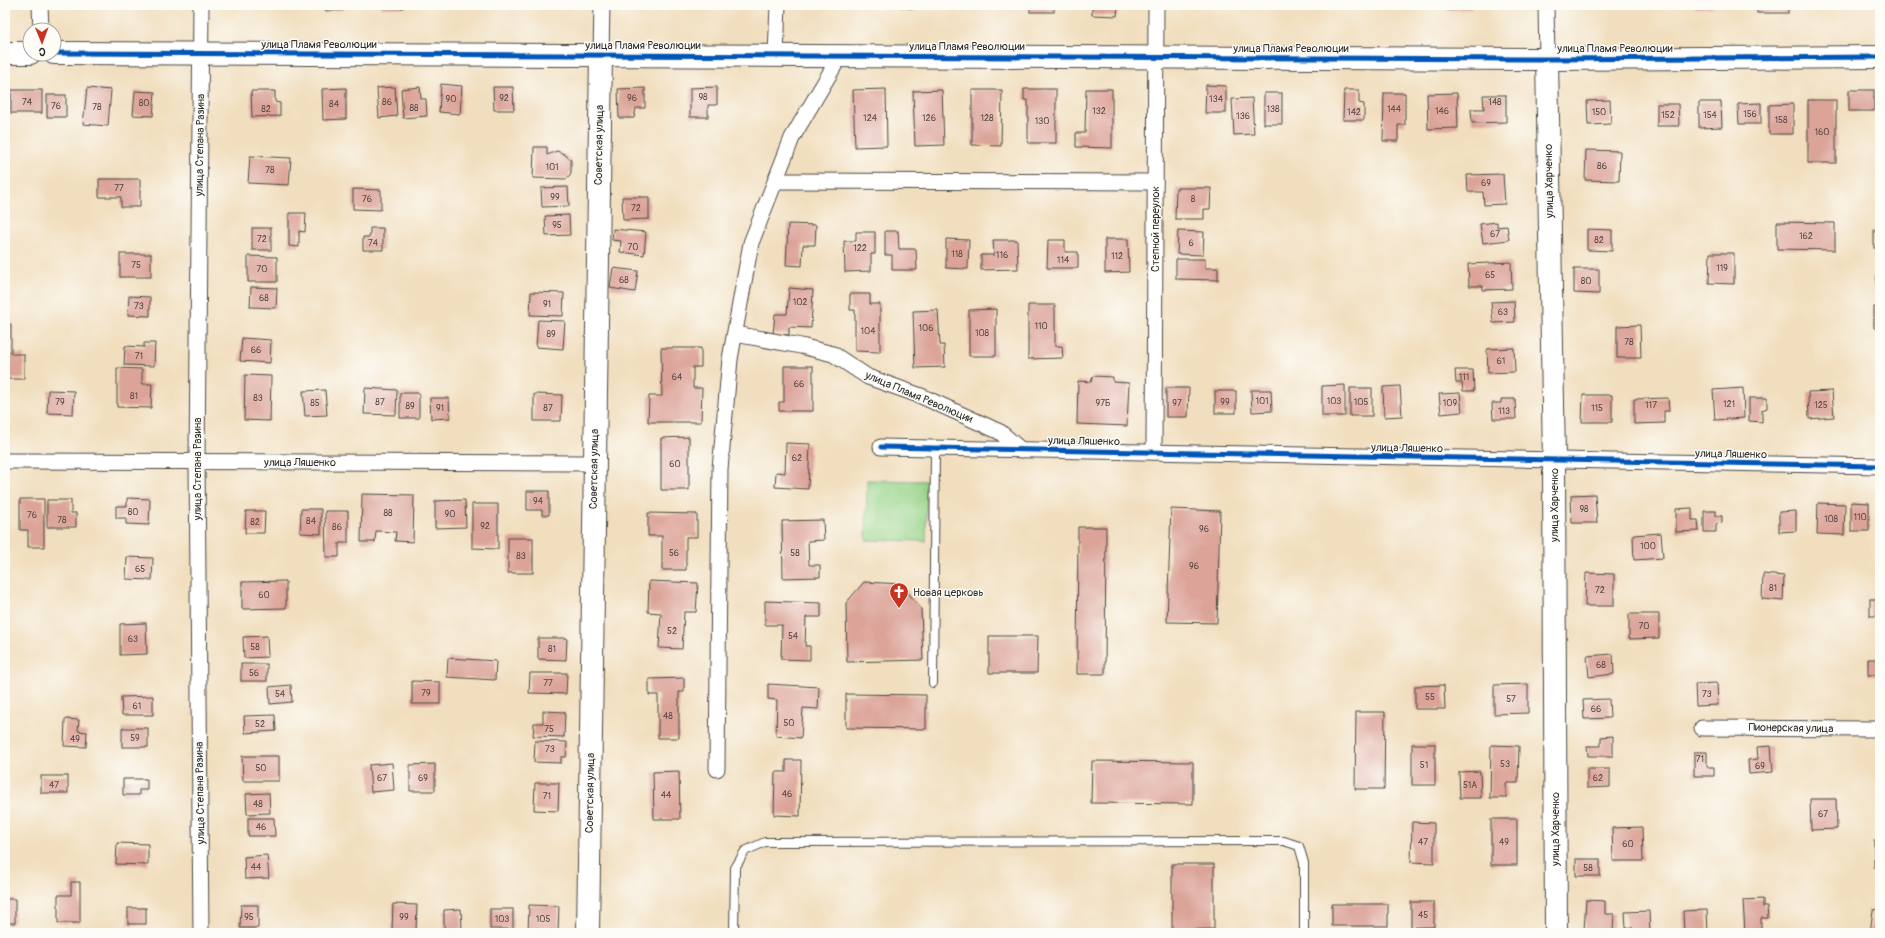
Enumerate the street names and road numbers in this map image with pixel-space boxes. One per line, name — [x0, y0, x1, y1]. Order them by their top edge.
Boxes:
street label: улица Пламя Революции — [260, 38, 377, 51]
street label: улица Пламя Революции — [584, 39, 701, 52]
street label: улица Пламя Революции — [908, 40, 1025, 53]
street label: улица Пламя Революции — [1232, 42, 1349, 55]
street label: улица Пламя Революции — [1556, 42, 1673, 55]
street label: улица Степана Разина — [193, 94, 207, 197]
street label: Советская улица — [592, 105, 606, 185]
street label: улица Харченко — [1542, 144, 1556, 219]
street label: Степной переулок — [1149, 186, 1162, 272]
street label: улица Пламя Революции — [862, 368, 975, 426]
street label: улица Степана Разина — [191, 418, 204, 521]
street label: Советская улица — [587, 429, 601, 509]
street label: улица Ляшенко — [1047, 434, 1120, 448]
street label: улица Ляшенко — [1370, 441, 1443, 455]
street label: улица Ляшенко — [1694, 447, 1767, 461]
street label: улица Ляшенко — [263, 456, 336, 469]
street label: улица Харченко — [1548, 468, 1561, 543]
street label: Пионерская улица — [1748, 721, 1834, 735]
street label: улица Степана Разина — [193, 742, 207, 845]
street label: Советская улица — [583, 753, 597, 833]
street label: улица Харченко — [1549, 792, 1562, 867]

